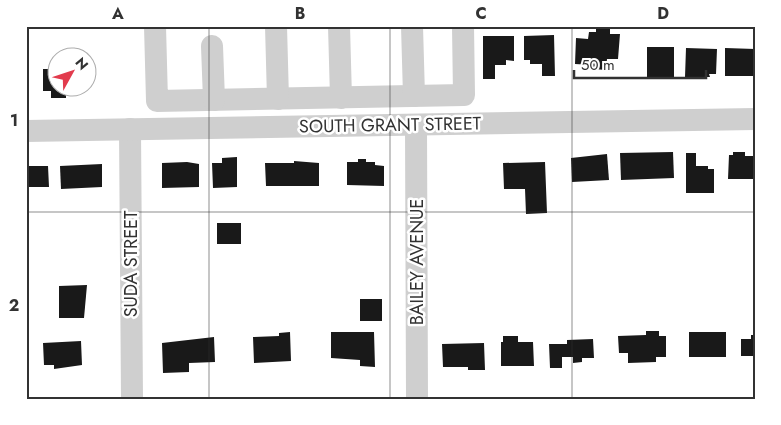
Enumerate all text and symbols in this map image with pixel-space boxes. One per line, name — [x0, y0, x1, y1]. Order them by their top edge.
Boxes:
text: A — [111, 2, 124, 25]
text: B — [295, 2, 305, 25]
text: C — [475, 2, 487, 25]
text: D — [657, 2, 669, 25]
north arrow — [48, 48, 98, 98]
scale bar — [574, 48, 706, 80]
text: N — [71, 53, 93, 74]
text: 50 m — [581, 54, 615, 76]
text: 1 — [10, 109, 18, 132]
street label: SOUTH GRANT STREET — [299, 110, 482, 140]
street label: BAILEY AVENUE — [404, 199, 430, 325]
street label: SUDA STREET — [118, 210, 144, 317]
text: 2 — [9, 294, 19, 317]

